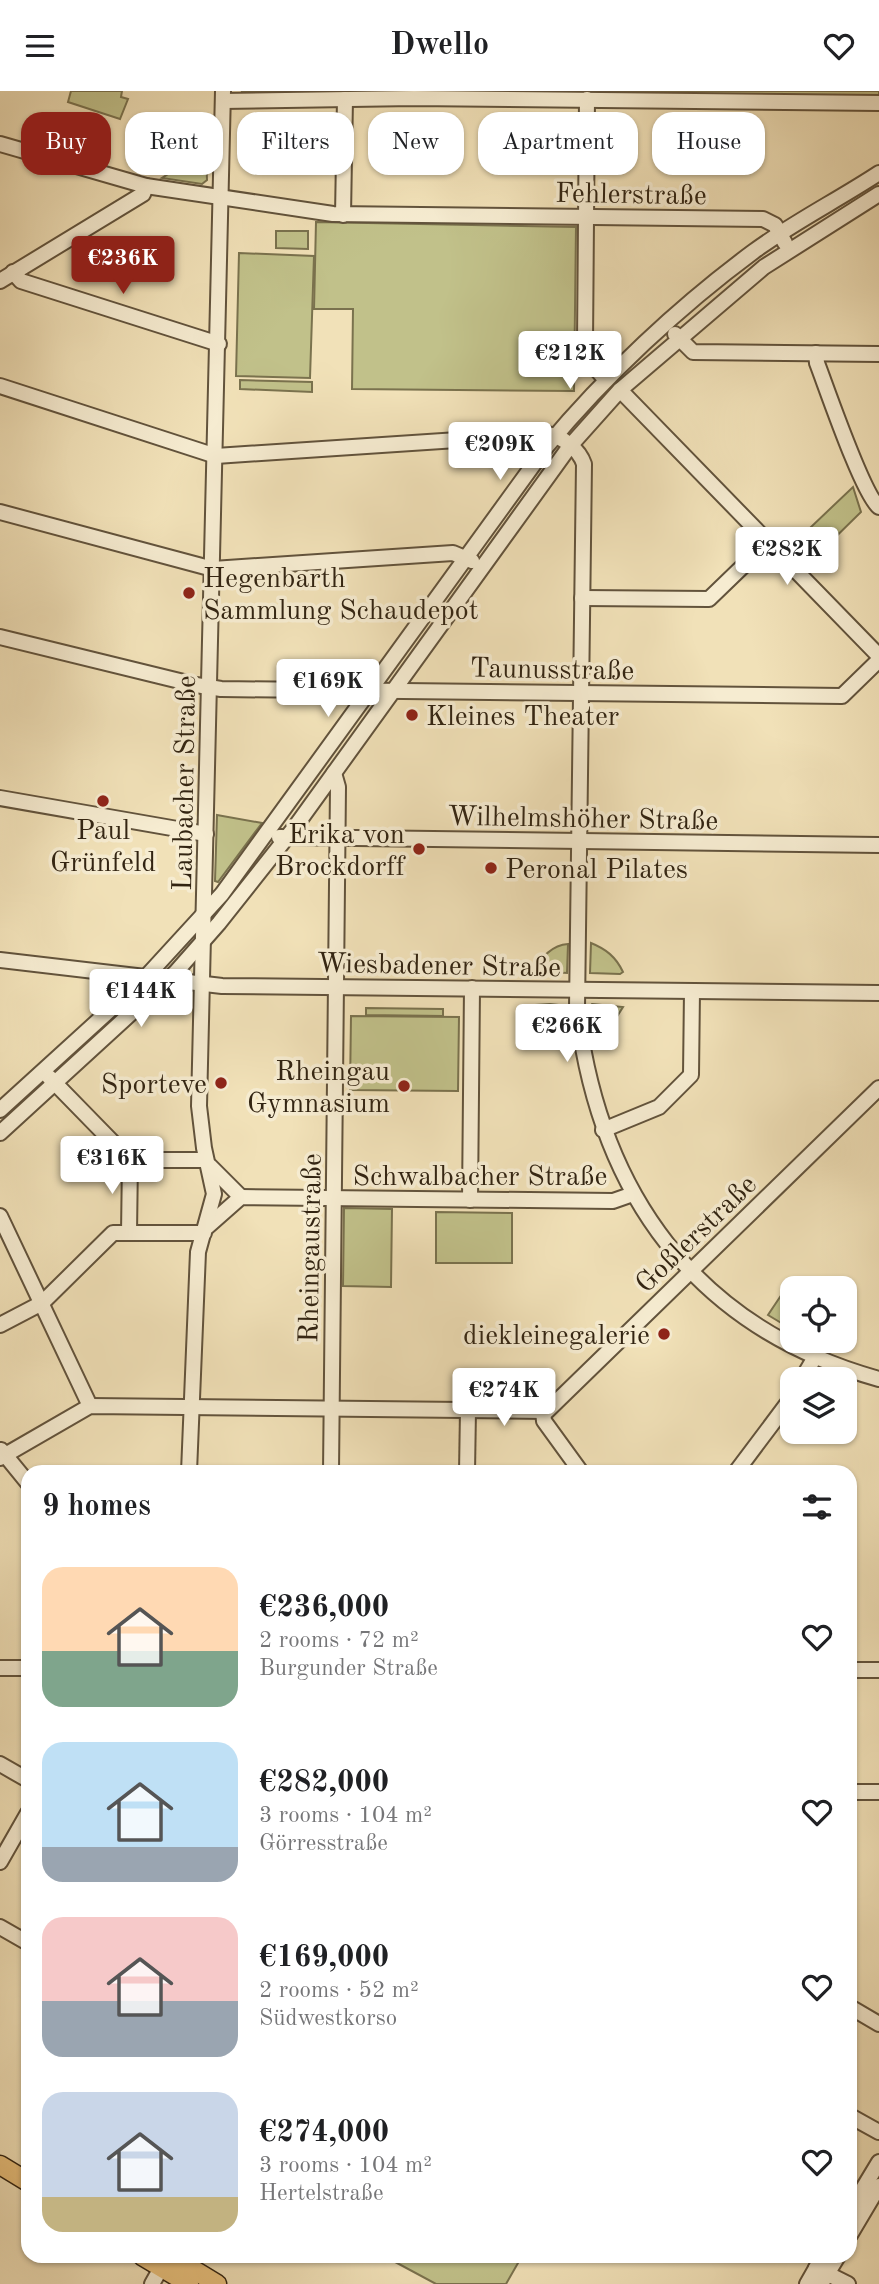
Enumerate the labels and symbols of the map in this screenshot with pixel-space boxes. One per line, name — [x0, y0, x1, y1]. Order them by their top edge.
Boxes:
street label: Fehlerstraße — [555, 181, 707, 211]
pin: €236K — [74, 237, 172, 296]
pin: €212K — [521, 331, 619, 391]
pin: €209K — [451, 423, 549, 482]
pin: €282K — [738, 527, 836, 587]
place label: Hegenbarth Sammlung Schaudepot — [203, 566, 479, 626]
marker: Hegenbarth Sammlung Schaudepot — [181, 585, 197, 601]
street label: Taunusstraße — [470, 656, 634, 686]
pin: €169K — [279, 659, 377, 719]
street label: Laubacher Straße — [170, 675, 202, 891]
place label: Kleines Theater — [426, 704, 619, 732]
marker: Kleines Theater — [404, 707, 420, 723]
marker: Paul Grünfeld — [95, 793, 111, 809]
street label: Wilhelmshöher Straße — [447, 804, 718, 836]
place label: Paul Grünfeld — [50, 818, 156, 878]
place label: Erika von Brockdorff — [275, 822, 407, 882]
marker: Erika von Brockdorff — [411, 841, 427, 857]
place label: Peronal Pilates — [505, 857, 688, 885]
marker: Peronal Pilates — [483, 860, 499, 876]
street label: Wiesbadener Straße — [317, 951, 561, 983]
pin: €144K — [92, 969, 190, 1029]
pin: €266K — [518, 1005, 616, 1064]
place label: Rheingau Gymnasium — [247, 1059, 390, 1119]
place label: Sporteve — [101, 1072, 207, 1100]
marker: Sporteve — [213, 1075, 229, 1091]
marker: Rheingau Gymnasium — [396, 1078, 412, 1094]
pin: €316K — [63, 1137, 161, 1196]
street label: Rheingaustraße — [296, 1153, 328, 1343]
street label: Schwalbacher Straße — [353, 1164, 607, 1192]
street label: Goßlerstraße — [631, 1171, 763, 1299]
place label: diekleinegalerie — [463, 1323, 650, 1351]
marker: diekleinegalerie — [656, 1326, 672, 1342]
pin: €274K — [455, 1369, 553, 1428]

